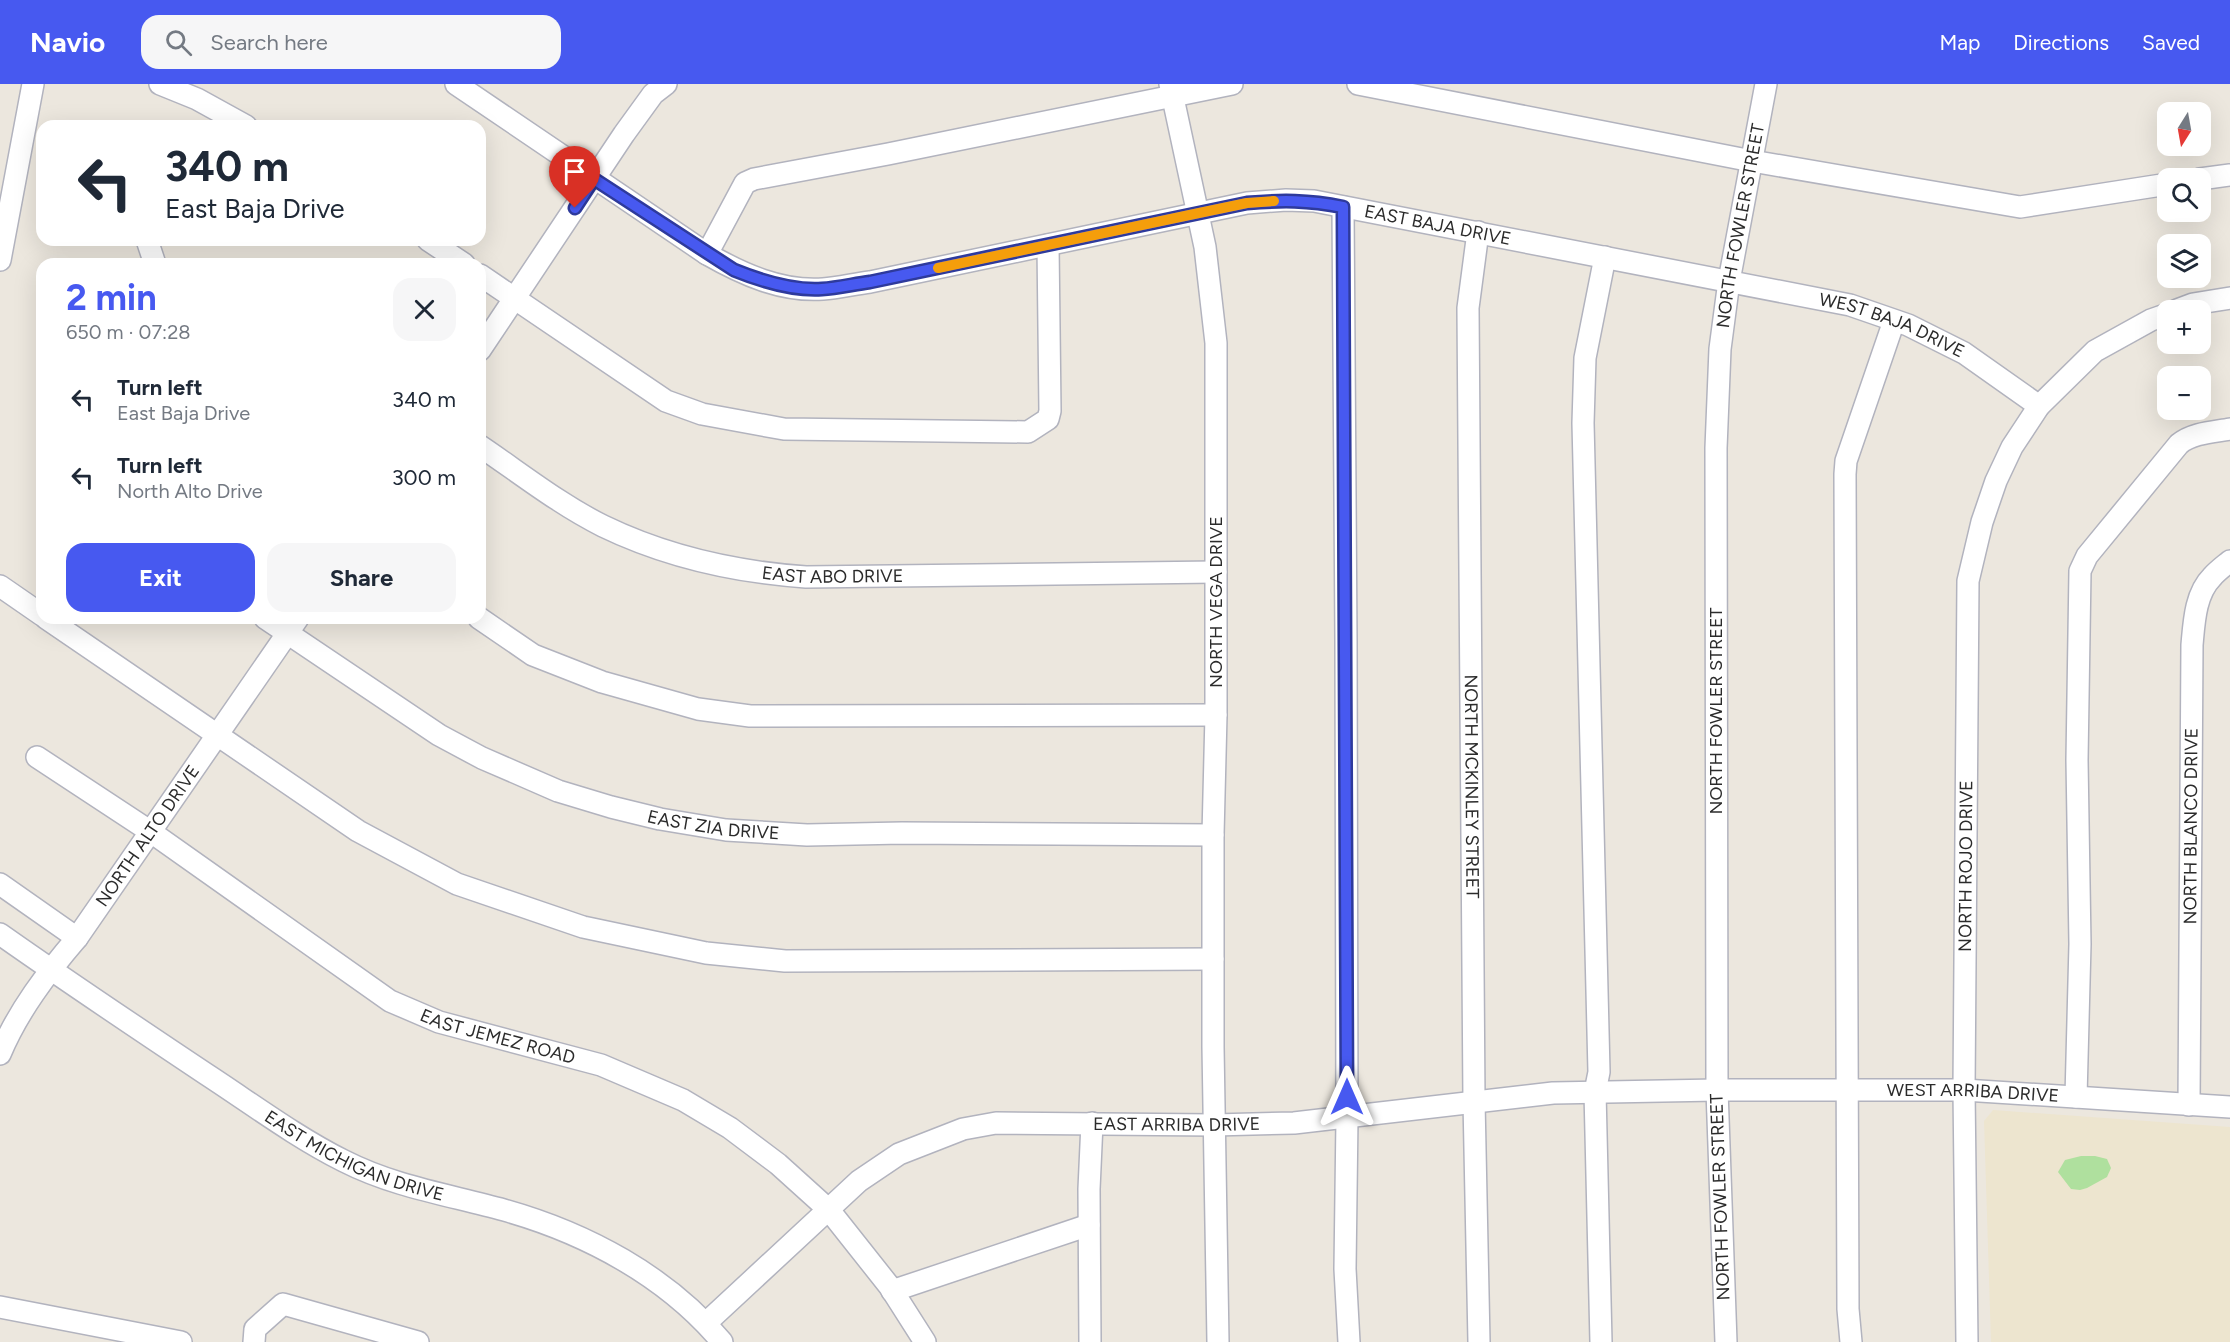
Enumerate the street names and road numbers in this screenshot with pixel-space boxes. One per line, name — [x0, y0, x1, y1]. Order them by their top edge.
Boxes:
street label: NORTH FOWLER STREET — [1712, 122, 1769, 329]
street label: EAST BAJA DRIVE — [1362, 200, 1513, 250]
street label: WEST BAJA DRIVE — [1817, 288, 1968, 362]
street label: NORTH VEGA DRIVE — [1205, 516, 1227, 688]
street label: EAST ABO DRIVE — [761, 562, 903, 588]
street label: NORTH FOWLER STREET — [1705, 607, 1727, 815]
street label: NORTH MCKINLEY STREET — [1460, 674, 1483, 898]
street label: NORTH BLANCO DRIVE — [2179, 728, 2202, 924]
street label: NORTH ALTO DRIVE — [91, 761, 204, 911]
street label: NORTH ROJO DRIVE — [1954, 780, 1977, 952]
street label: EAST ZIA DRIVE — [645, 805, 780, 844]
street label: EAST JEMEZ ROAD — [417, 1004, 578, 1069]
street label: WEST ARRIBA DRIVE — [1887, 1079, 2060, 1107]
street label: NORTH FOWLER STREET — [1705, 1093, 1735, 1301]
street label: EAST MICHIGAN DRIVE — [261, 1106, 446, 1206]
street label: EAST ARRIBA DRIVE — [1093, 1113, 1261, 1136]

